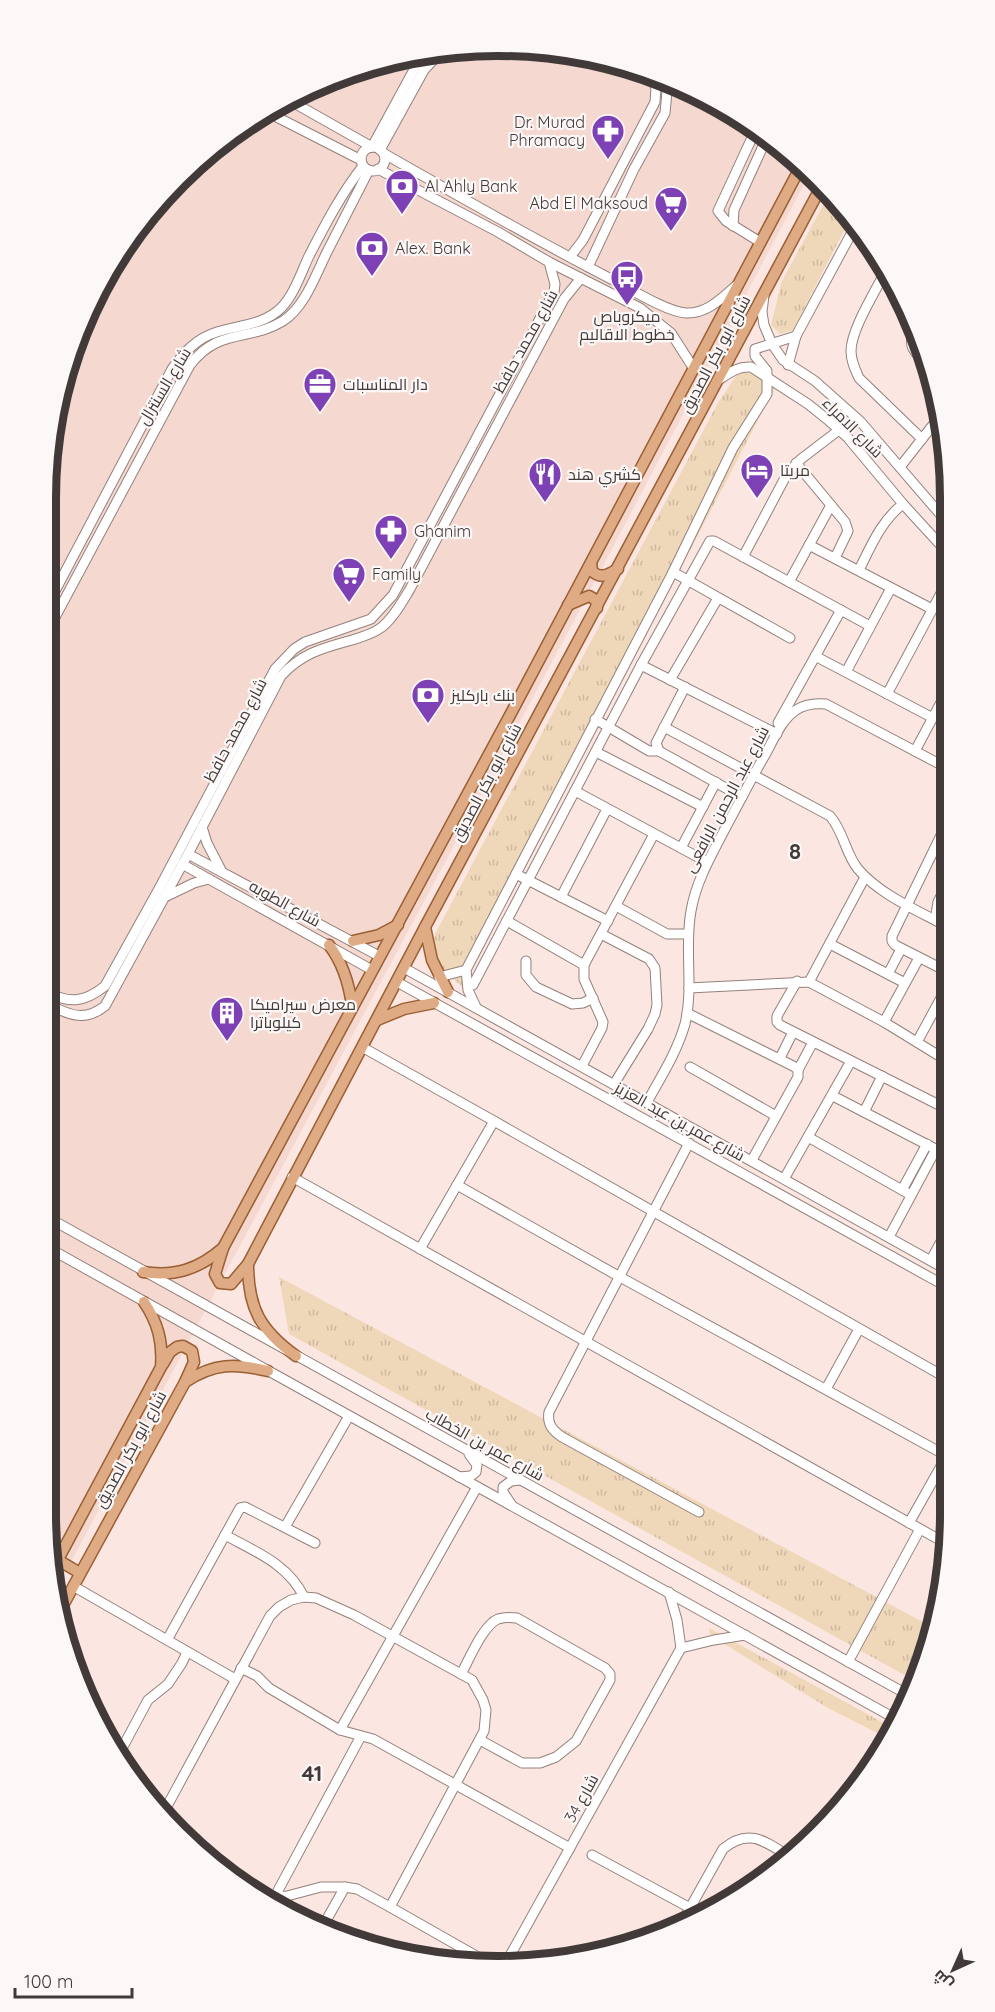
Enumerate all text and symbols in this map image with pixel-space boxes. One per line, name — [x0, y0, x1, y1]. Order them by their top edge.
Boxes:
place label: Dr. Murad Phramacy — [509, 112, 585, 150]
pharmacy icon: Dr. Murad Phramacy — [590, 113, 626, 160]
bank icon: Al Ahly Bank — [384, 168, 420, 215]
place label: Al Ahly Bank — [425, 176, 518, 196]
supermarket icon: Abd El Maksoud — [653, 185, 689, 232]
place label: Abd El Maksoud — [529, 193, 648, 213]
bank icon: Alex. Bank — [354, 230, 390, 277]
place label: Alex. Bank — [395, 238, 471, 258]
bus stop icon: ميكروباص خطوط الاقاليم — [609, 259, 645, 306]
street label: شارع محمد حافظ — [488, 286, 563, 397]
street label: شارع ابو بكر الصديق — [675, 291, 756, 417]
place label: ميكروباص خطوط الاقاليم — [579, 306, 675, 346]
street label: شارع السنترال — [133, 344, 197, 429]
office icon: دار المناسبات — [302, 366, 338, 413]
place label: دار المناسبات — [343, 374, 428, 394]
street label: شارع الامراء — [817, 392, 888, 463]
hotel icon: مريتا — [739, 452, 775, 499]
restaurant icon: كشري هند — [527, 456, 563, 503]
place label: مريتا — [780, 460, 810, 480]
place label: كشري هند — [568, 464, 641, 488]
pharmacy icon: Ghanim — [373, 513, 409, 560]
place label: Ghanim — [414, 521, 471, 541]
supermarket icon: Family — [331, 556, 367, 603]
place label: Family — [372, 564, 421, 584]
street label: شارع محمد حافظ — [199, 675, 273, 786]
bank icon: بنك باركليز — [410, 677, 446, 724]
place label: بنك باركليز — [450, 685, 515, 705]
street label: شارع ابو بكر الصديق — [446, 719, 527, 845]
street label: شارع عبد الرحمن الرافعى — [679, 722, 775, 877]
district label: 8 — [789, 837, 801, 865]
street label: شارع الطوبه — [245, 875, 324, 933]
place label: معرض سيراميكا كيلوباترا — [250, 994, 356, 1032]
building icon: معرض سيراميكا كيلوباترا — [209, 995, 245, 1042]
street label: شارع عمر بن عبد العزيز — [610, 1076, 749, 1167]
street label: شارع ابو بكر الصديق — [89, 1387, 172, 1512]
street label: شارع عمر بن الخطاب — [421, 1403, 548, 1487]
district label: 41 — [302, 1759, 322, 1787]
street label: شارع 34 — [560, 1770, 604, 1827]
north arrow — [923, 1940, 983, 2000]
scale bar — [15, 1961, 132, 1999]
text: ش — [928, 1966, 957, 1995]
text: 100 m — [24, 1970, 73, 1993]

